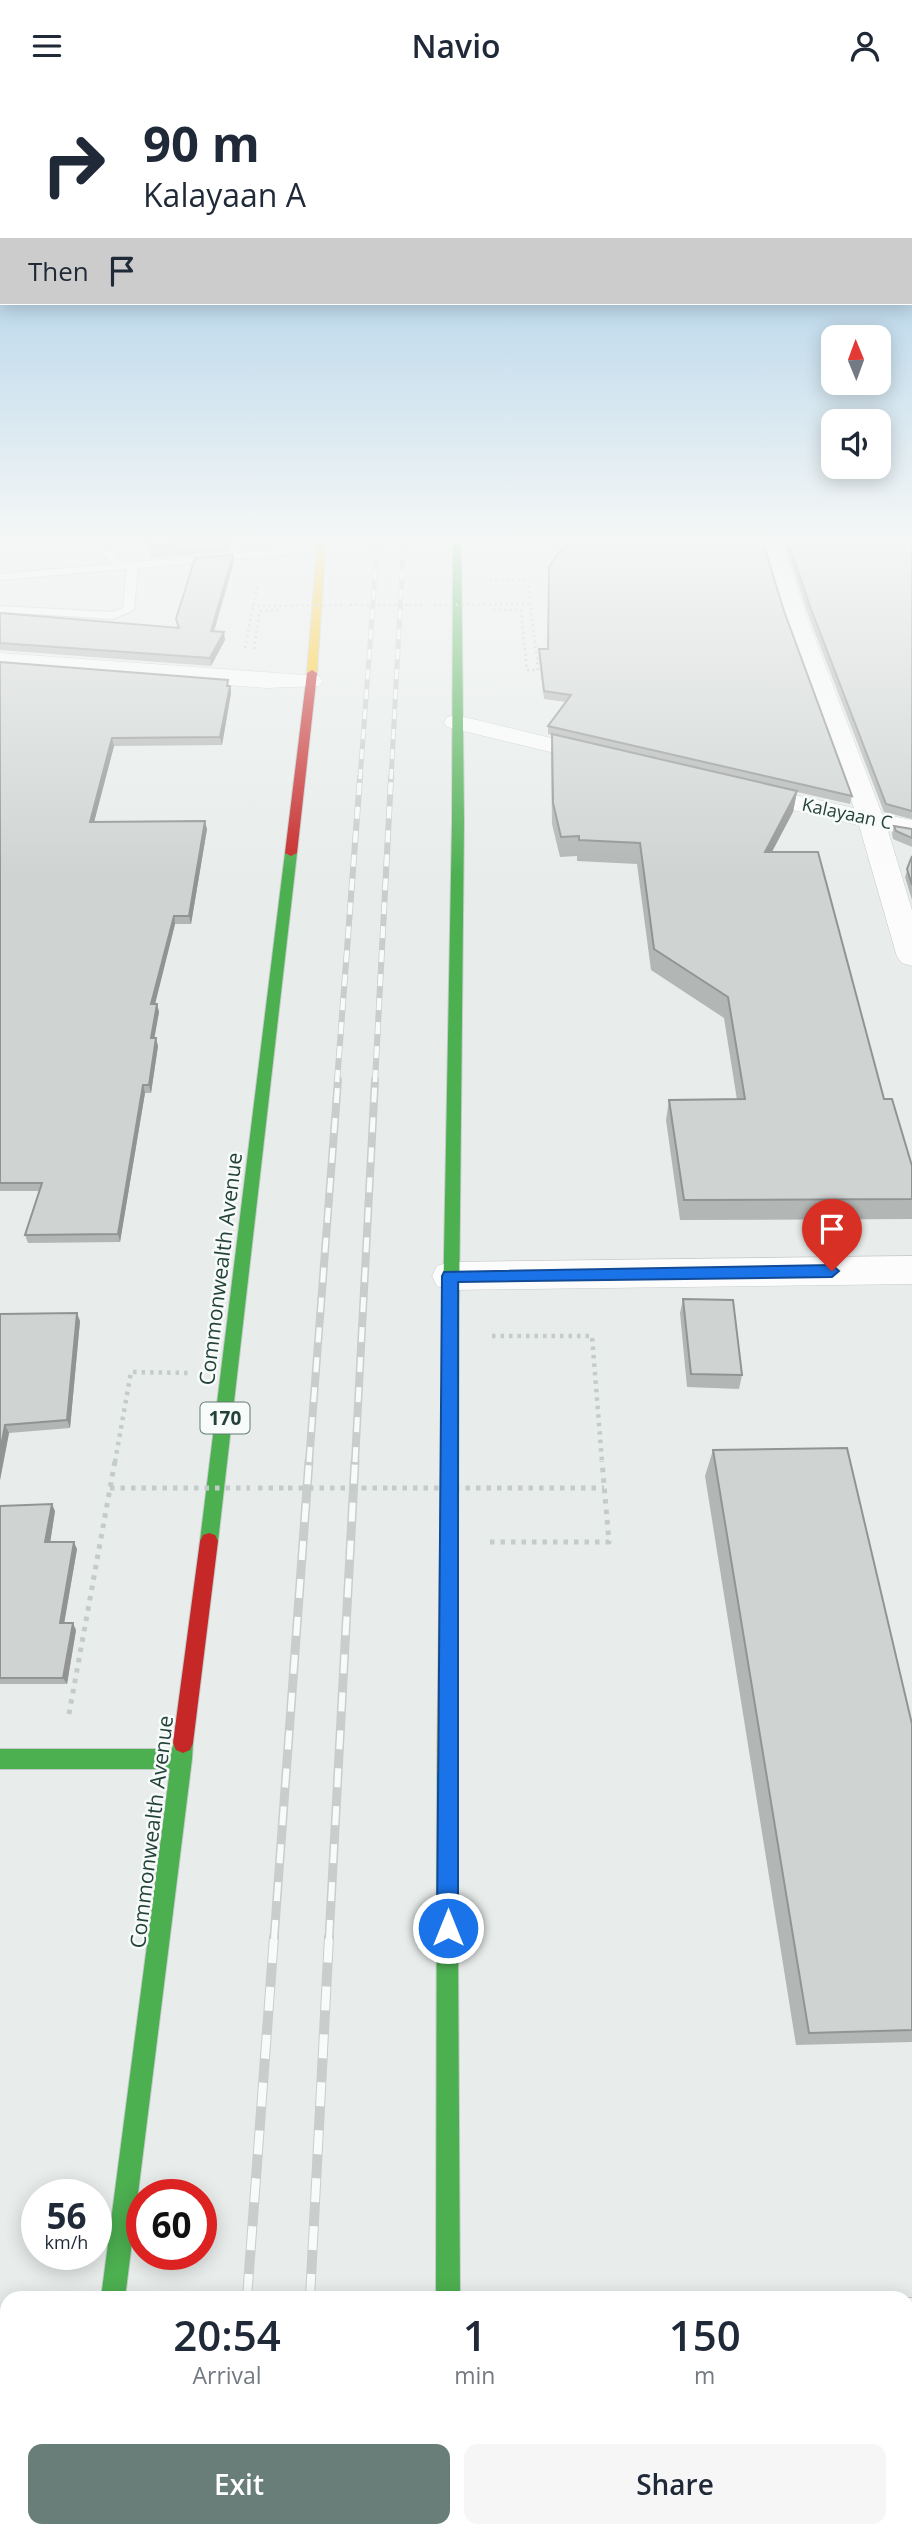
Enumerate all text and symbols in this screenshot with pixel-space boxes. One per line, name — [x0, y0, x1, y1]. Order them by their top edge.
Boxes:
text: Navio — [411, 24, 501, 67]
icon: menu — [28, 27, 66, 65]
icon: person — [846, 27, 884, 65]
text: 90 m — [143, 110, 260, 176]
icon: right — [28, 119, 119, 210]
text: Kalayaan A — [143, 173, 306, 216]
icon: arrive — [103, 252, 141, 290]
text: Then — [28, 253, 89, 289]
north arrow — [821, 325, 891, 395]
map controls — [821, 325, 891, 479]
button: sound — [821, 409, 891, 479]
street label: Kalayaan C — [800, 792, 895, 834]
street label: Commonwealth Avenue — [192, 1151, 248, 1387]
pin — [802, 1199, 862, 1271]
icon: arrive — [813, 1210, 851, 1248]
road number: 170 — [201, 1403, 250, 1434]
street label: Commonwealth Avenue — [123, 1714, 179, 1950]
position arrow — [411, 1891, 485, 1965]
speed limit sign: 60 — [126, 2179, 217, 2270]
text: 56 — [46, 2192, 87, 2239]
text: km/h — [45, 2230, 88, 2254]
text: 20:54 — [173, 2306, 281, 2363]
text: 1 — [463, 2306, 487, 2363]
text: 150 — [669, 2306, 741, 2363]
text: Arrival — [192, 2359, 262, 2391]
text: min — [454, 2359, 495, 2391]
text: m — [694, 2359, 715, 2391]
button: Exit — [28, 2444, 450, 2524]
button: Share — [464, 2444, 886, 2524]

